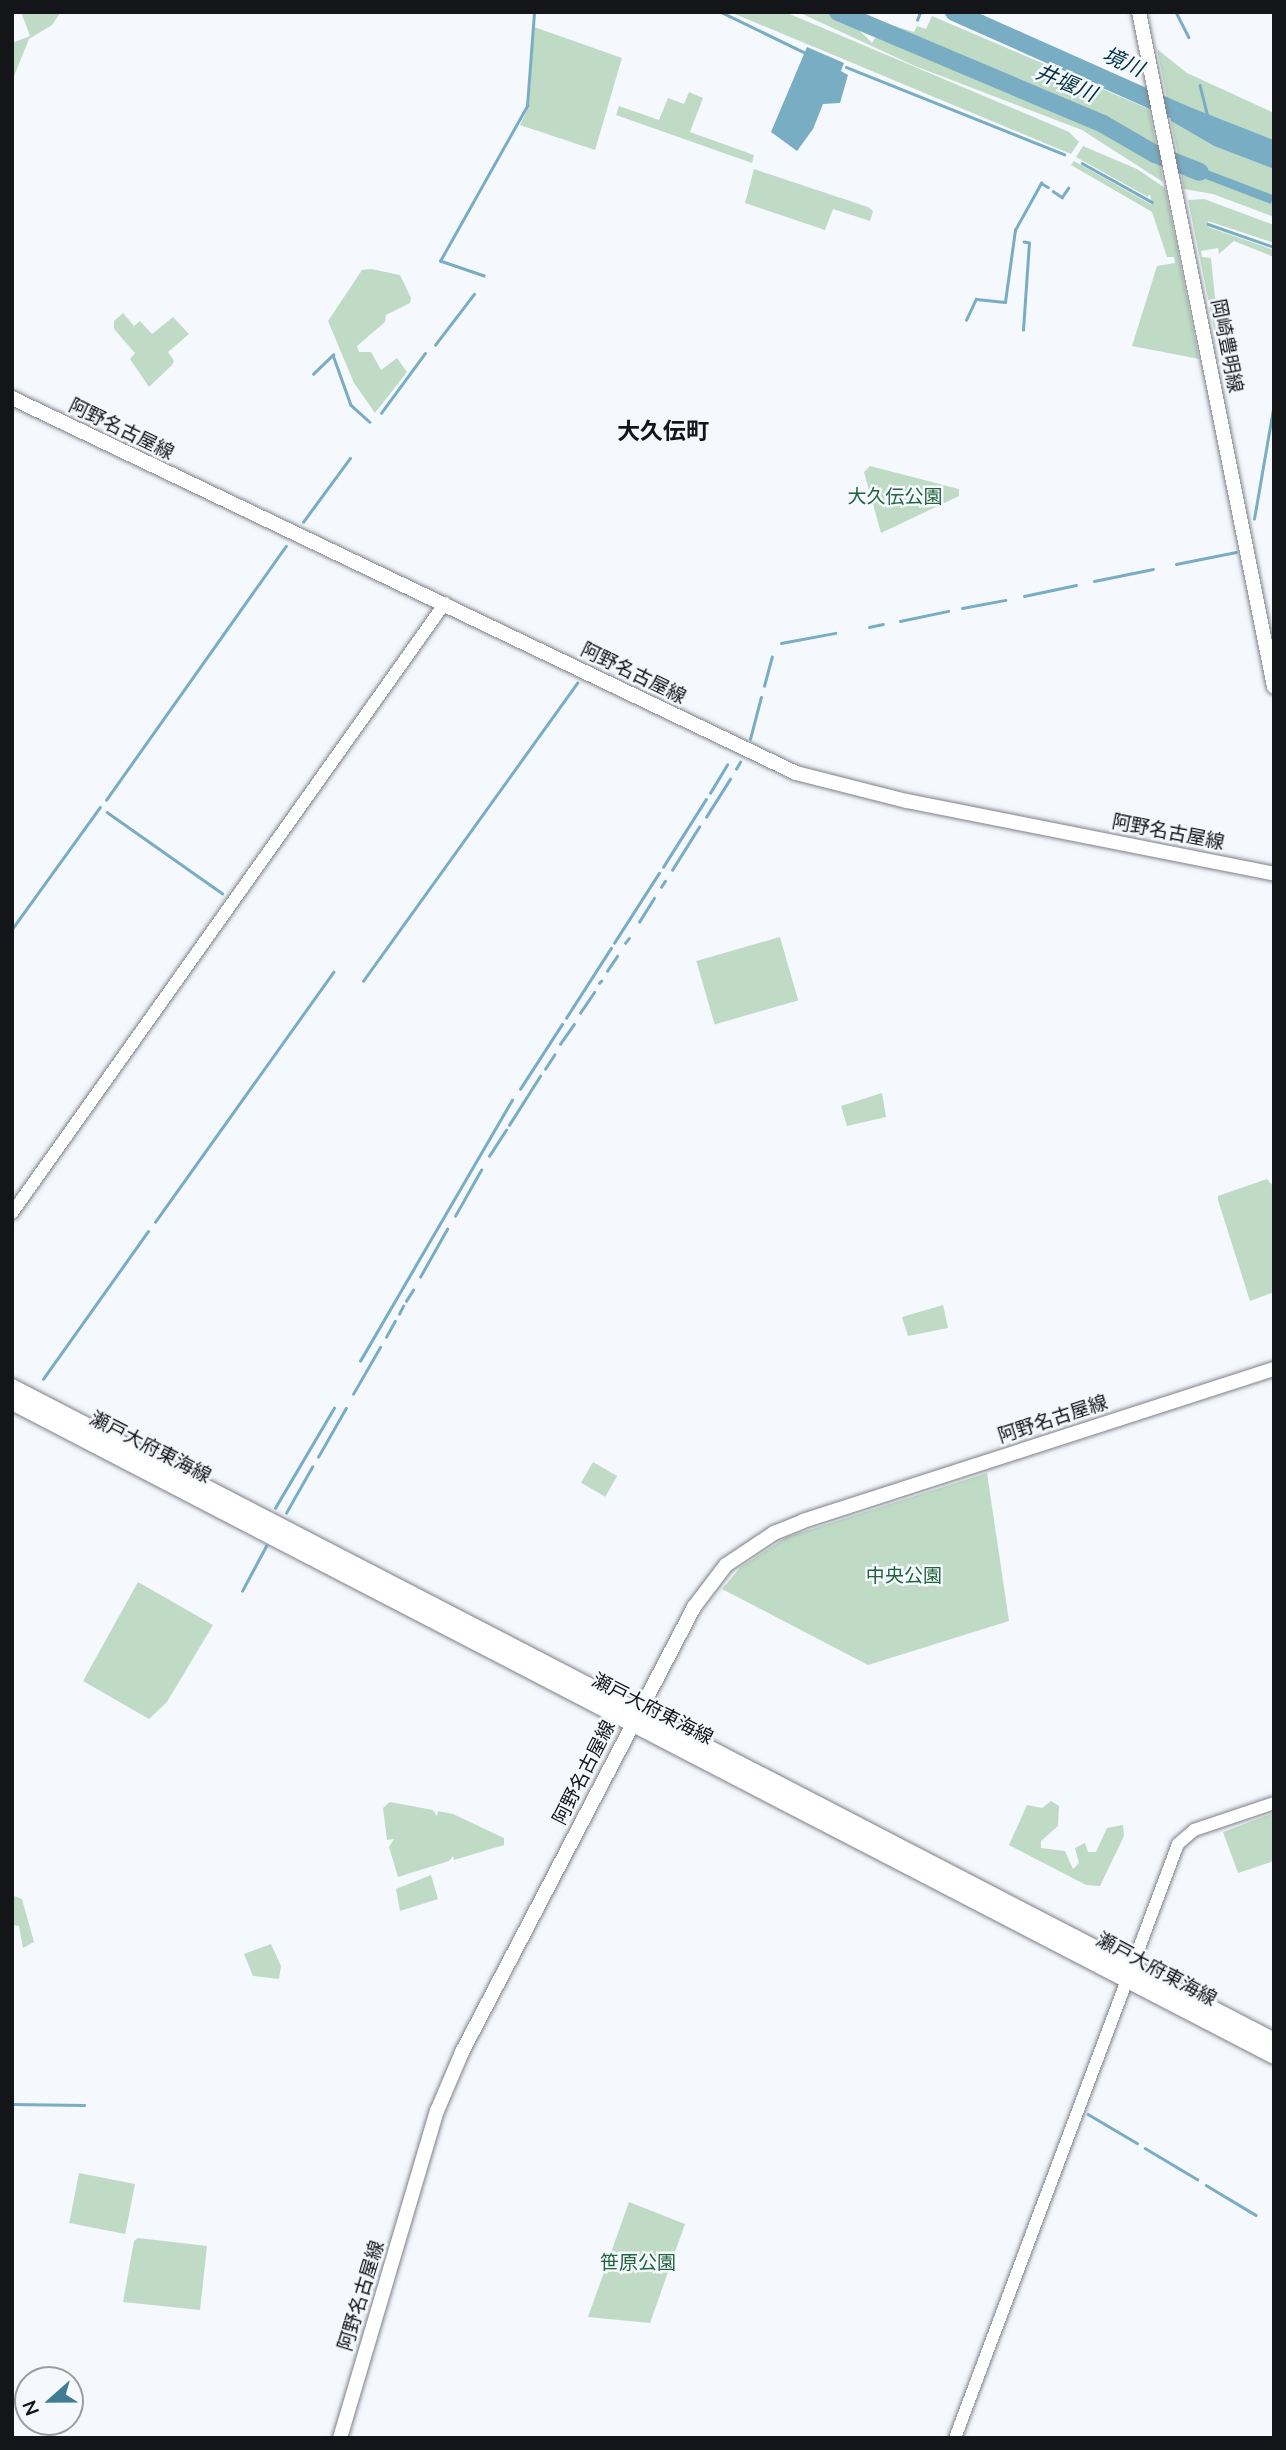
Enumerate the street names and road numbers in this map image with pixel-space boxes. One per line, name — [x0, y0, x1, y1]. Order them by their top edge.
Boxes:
street label: 岡崎豊明線 — [1206, 297, 1246, 395]
street label: 阿野名古屋線 — [65, 395, 177, 465]
street label: 阿野名古屋線 — [577, 639, 689, 709]
street label: 阿野名古屋線 — [1110, 811, 1226, 855]
street label: 阿野名古屋線 — [995, 1392, 1111, 1448]
street label: 瀬戸大府東海線 — [86, 1408, 214, 1488]
street label: 瀬戸大府東海線 — [588, 1670, 716, 1750]
street label: 阿野名古屋線 — [549, 1717, 621, 1829]
street label: 瀬戸大府東海線 — [1092, 1929, 1220, 2011]
street label: 阿野名古屋線 — [334, 2238, 390, 2354]

